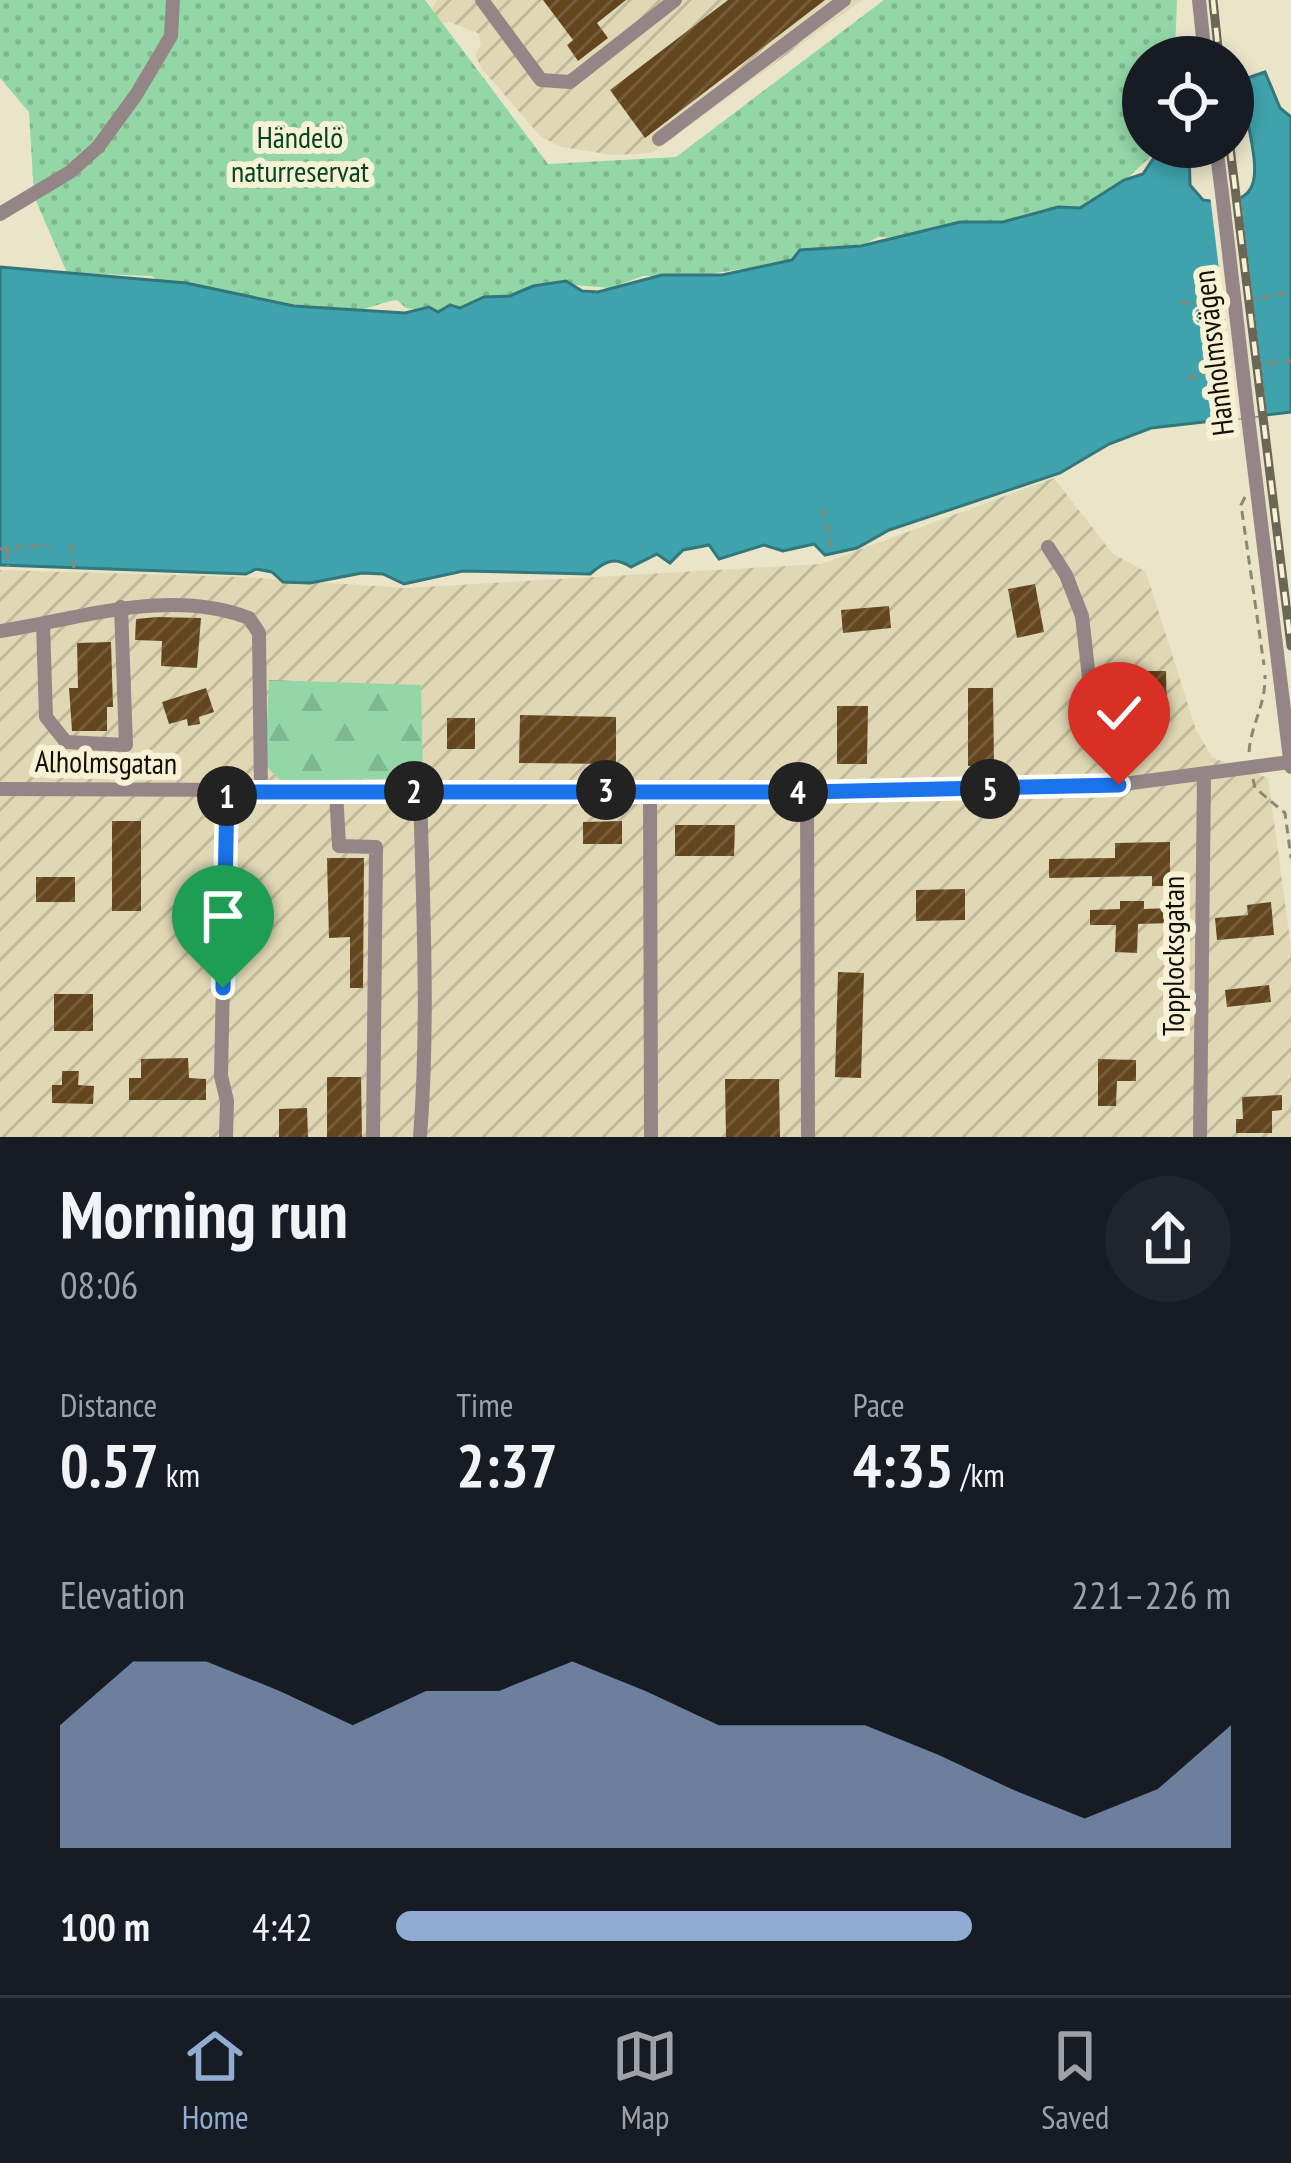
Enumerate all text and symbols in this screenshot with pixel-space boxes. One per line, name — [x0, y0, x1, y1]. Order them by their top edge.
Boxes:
map controls — [1122, 36, 1254, 168]
button: locate — [1122, 36, 1254, 168]
park label: Händelö naturreservat — [231, 117, 370, 190]
street label: Hanholmsvägen — [1183, 268, 1242, 438]
pin — [1068, 662, 1170, 785]
icon: check — [1086, 680, 1152, 746]
street label: Alholmsgatan — [35, 741, 178, 782]
pin: 5 — [960, 759, 1020, 819]
pin: 3 — [576, 760, 636, 820]
pin: 2 — [384, 761, 444, 821]
pin: 4 — [768, 762, 828, 822]
pin: 1 — [197, 766, 257, 826]
text: 5 — [982, 767, 998, 810]
text: 3 — [598, 768, 614, 811]
text: 2 — [406, 769, 422, 812]
text: 4 — [790, 770, 806, 813]
text: 1 — [219, 774, 235, 817]
pin — [172, 865, 274, 988]
street label: Topplocksgatan — [1153, 876, 1192, 1036]
icon: arrive — [190, 883, 256, 949]
text: Morning run — [60, 1171, 348, 1256]
button: share — [1105, 1176, 1231, 1302]
text: 08:06 — [60, 1259, 138, 1310]
text: Distance — [60, 1383, 157, 1426]
text: Time — [456, 1383, 513, 1426]
text: Pace — [853, 1383, 905, 1426]
text: 0.57 — [60, 1426, 159, 1504]
text: 2:37 — [456, 1426, 557, 1504]
text: 4:35 — [853, 1426, 954, 1504]
text: km — [159, 1453, 200, 1496]
text: /km — [954, 1453, 1005, 1496]
text: Elevation — [60, 1569, 185, 1620]
text: 221–226 m — [1071, 1569, 1231, 1620]
text: 100 m — [60, 1901, 150, 1952]
text: 4:42 — [252, 1901, 313, 1952]
tab: Home — [182, 2023, 249, 2138]
tab: Map — [612, 2023, 678, 2138]
tab: Saved — [1041, 2023, 1109, 2138]

